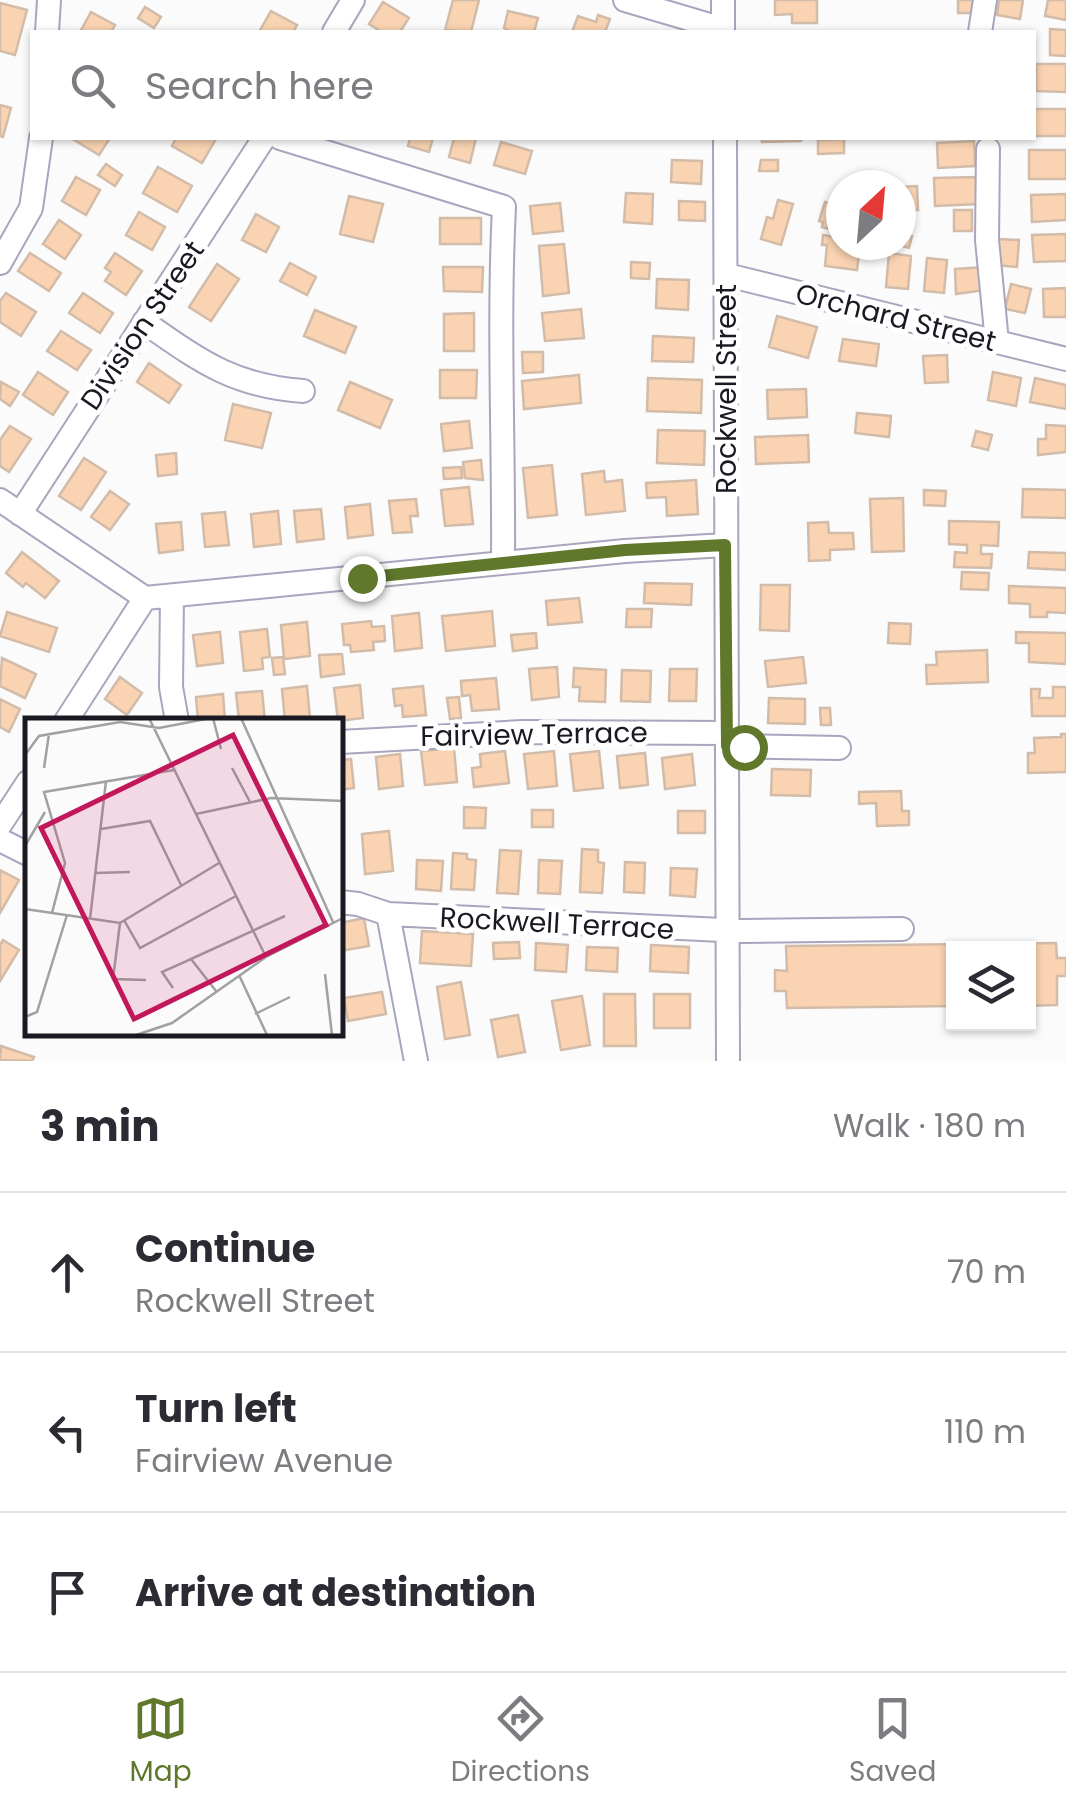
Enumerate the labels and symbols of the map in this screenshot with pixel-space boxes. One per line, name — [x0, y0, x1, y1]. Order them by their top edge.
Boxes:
north arrow — [826, 170, 916, 260]
street label: Division Street — [71, 233, 213, 417]
street label: Orchard Street — [792, 274, 1000, 361]
street label: Rockwell Street — [707, 284, 746, 494]
route end — [340, 556, 386, 602]
street label: Fairview Terrace — [420, 713, 648, 756]
inset map — [25, 718, 342, 1036]
route start — [722, 725, 768, 771]
street label: Rockwell Terrace — [439, 898, 675, 949]

